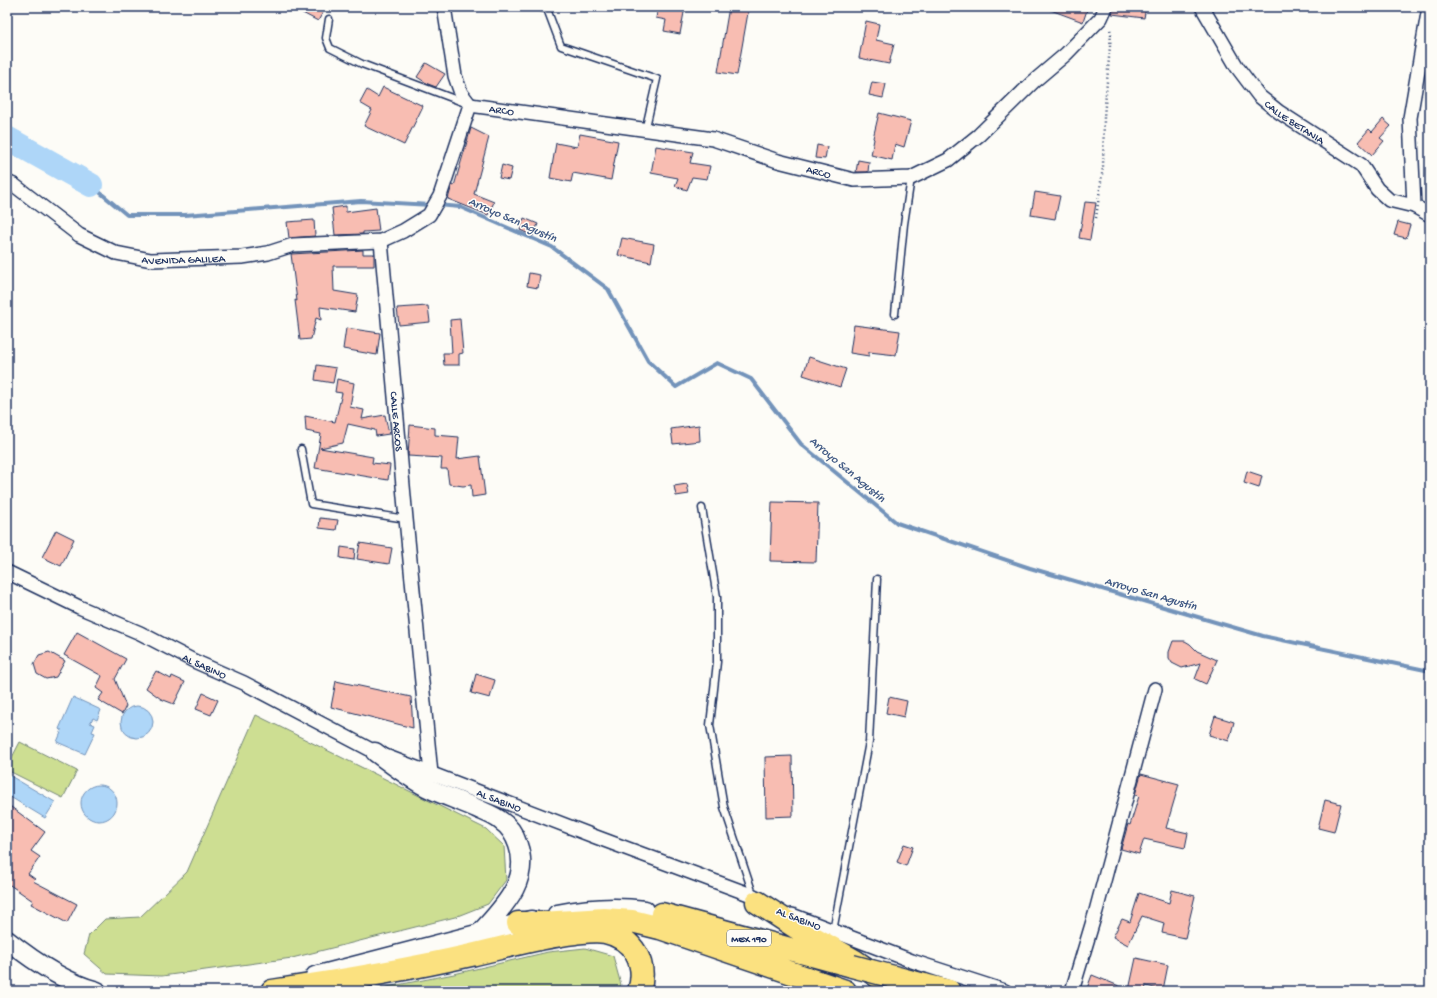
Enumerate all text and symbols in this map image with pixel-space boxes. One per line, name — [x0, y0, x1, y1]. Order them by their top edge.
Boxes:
street label: CALLE BETANIA — [1261, 99, 1326, 148]
street label: ARCO — [488, 104, 515, 119]
street label: ARCO — [805, 164, 832, 182]
water label: Arroyo San Agustín — [466, 195, 559, 247]
street label: AVENIDA GALILEA — [141, 254, 226, 268]
street label: CALLE ARCOS — [387, 391, 404, 453]
water label: Arroyo San Agustín — [806, 435, 888, 507]
water label: Arroyo San Agustín — [1103, 575, 1198, 615]
street label: AL SABINO — [180, 652, 228, 683]
street label: AL SABINO — [475, 788, 523, 816]
street label: AL SABINO — [774, 906, 823, 934]
road number: MEX 190 — [727, 930, 771, 946]

